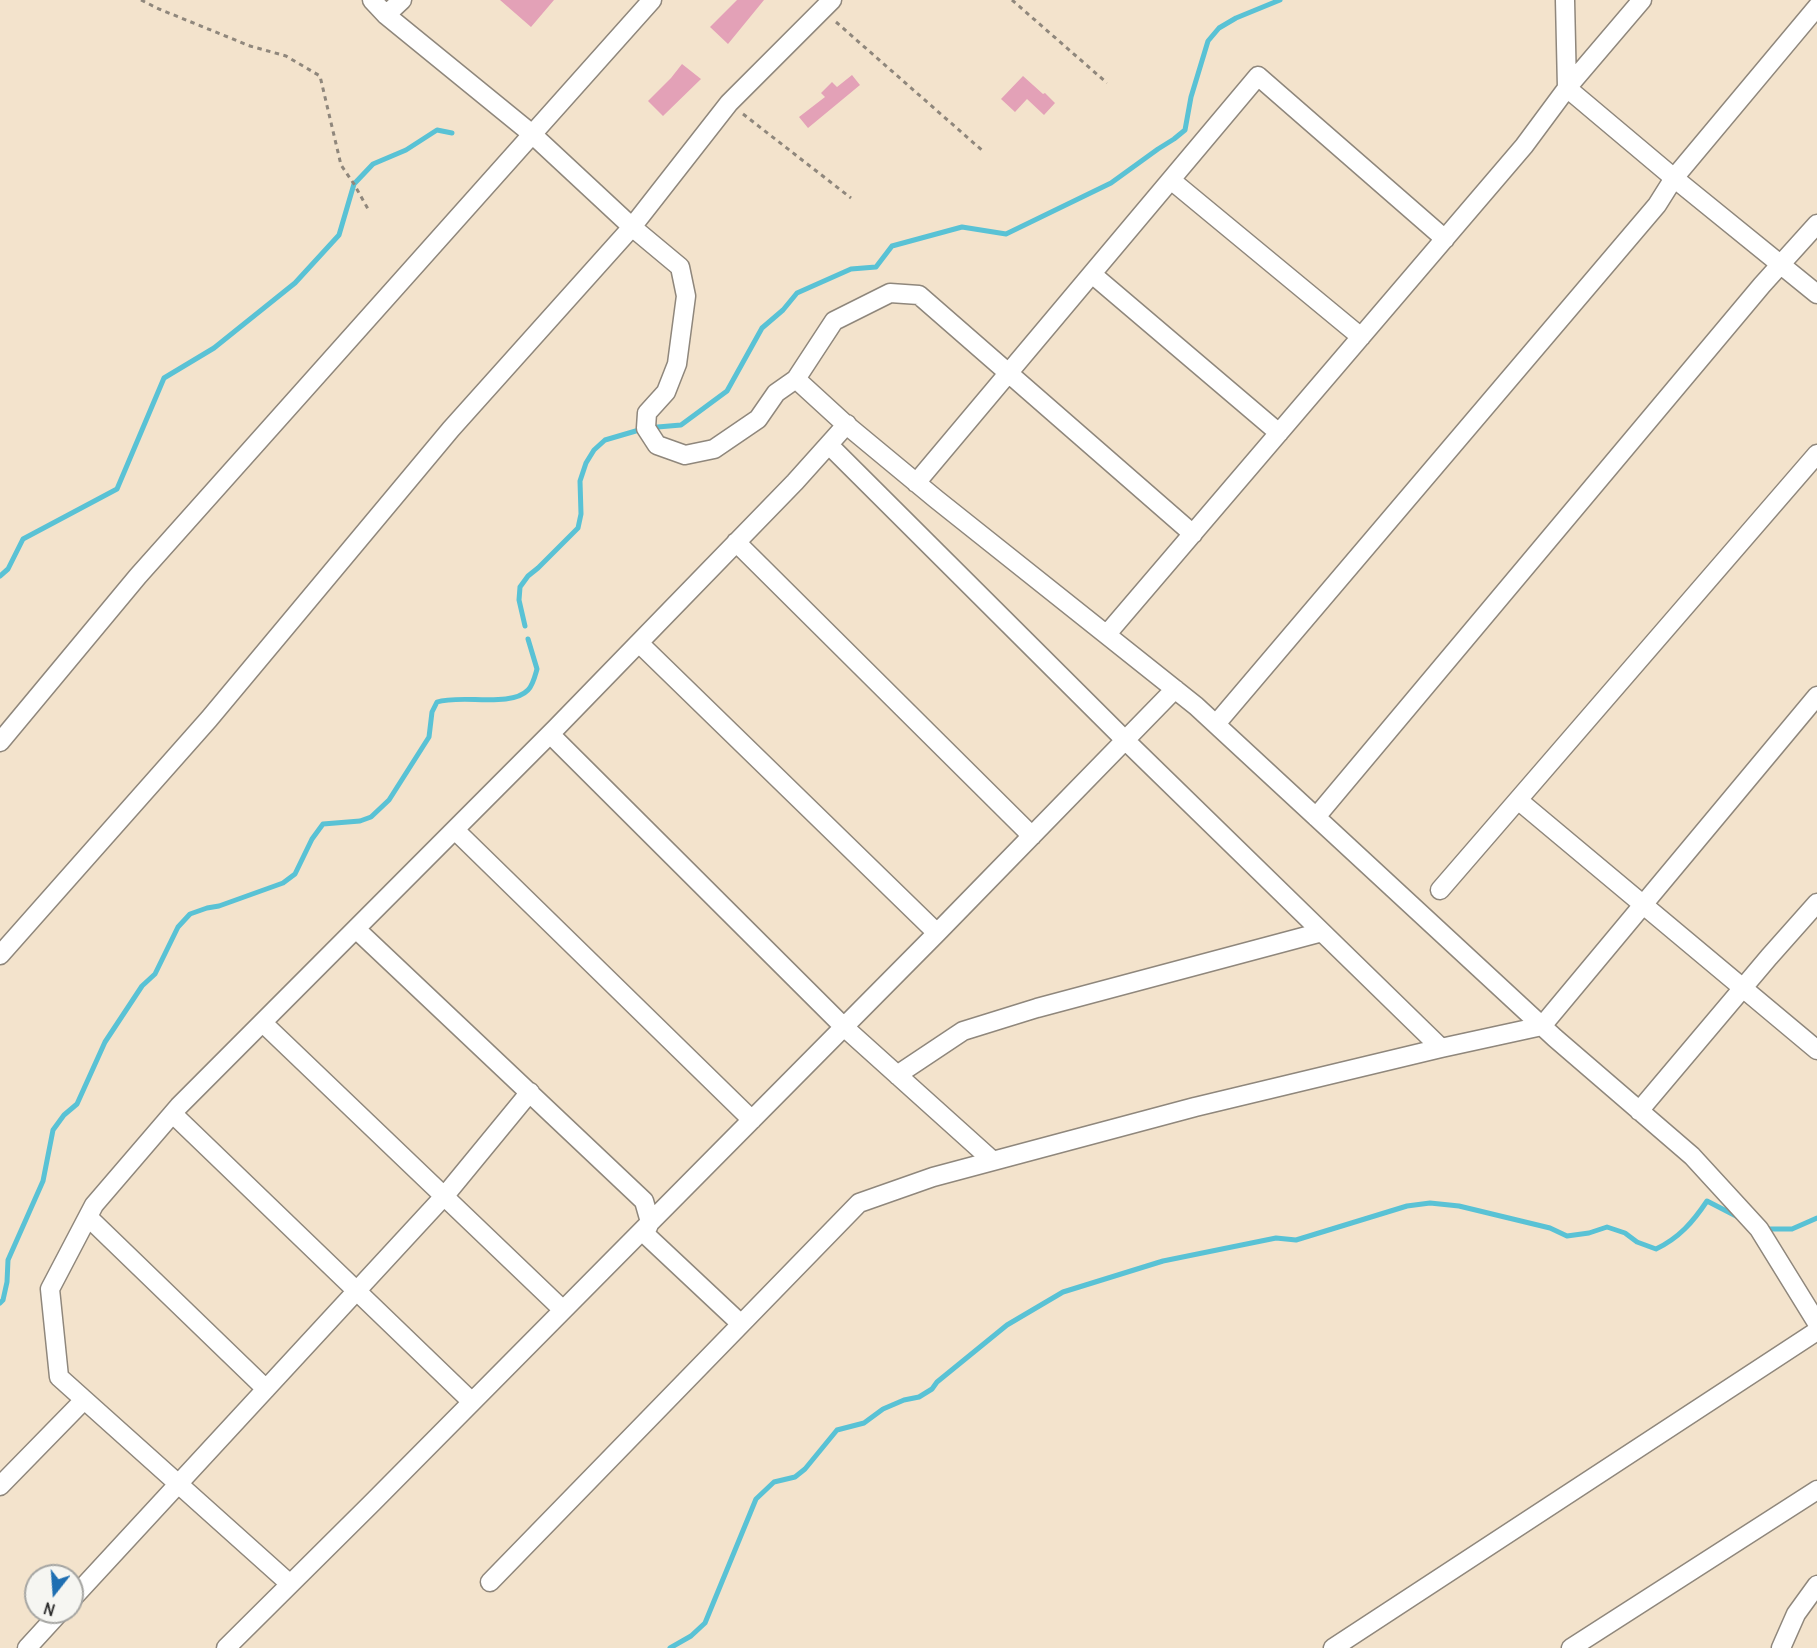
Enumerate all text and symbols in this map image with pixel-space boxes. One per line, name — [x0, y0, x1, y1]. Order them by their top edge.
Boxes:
north arrow — [24, 1564, 84, 1624]
text: N — [41, 1598, 58, 1620]

